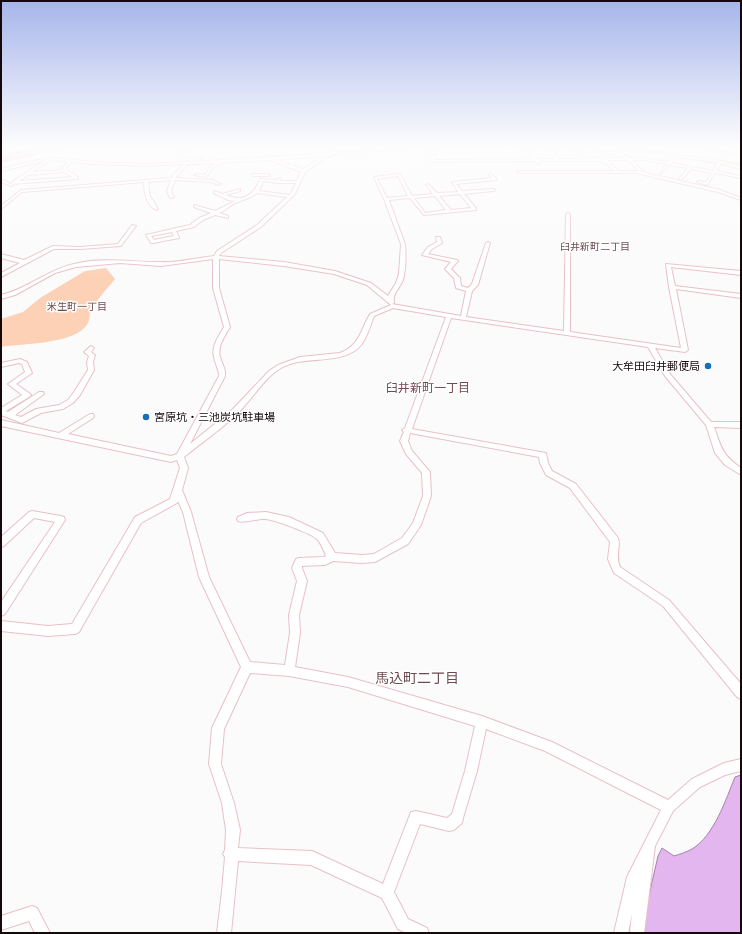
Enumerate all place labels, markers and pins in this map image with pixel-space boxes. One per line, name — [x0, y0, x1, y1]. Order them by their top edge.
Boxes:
place label: 大牟田臼井郵便局 — [612, 359, 700, 373]
marker: 大牟田臼井郵便局 — [703, 361, 713, 371]
place label: 宮原坑・三池炭坑駐車場 — [154, 410, 275, 424]
marker: 宮原坑・三池炭坑駐車場 — [141, 412, 151, 422]

